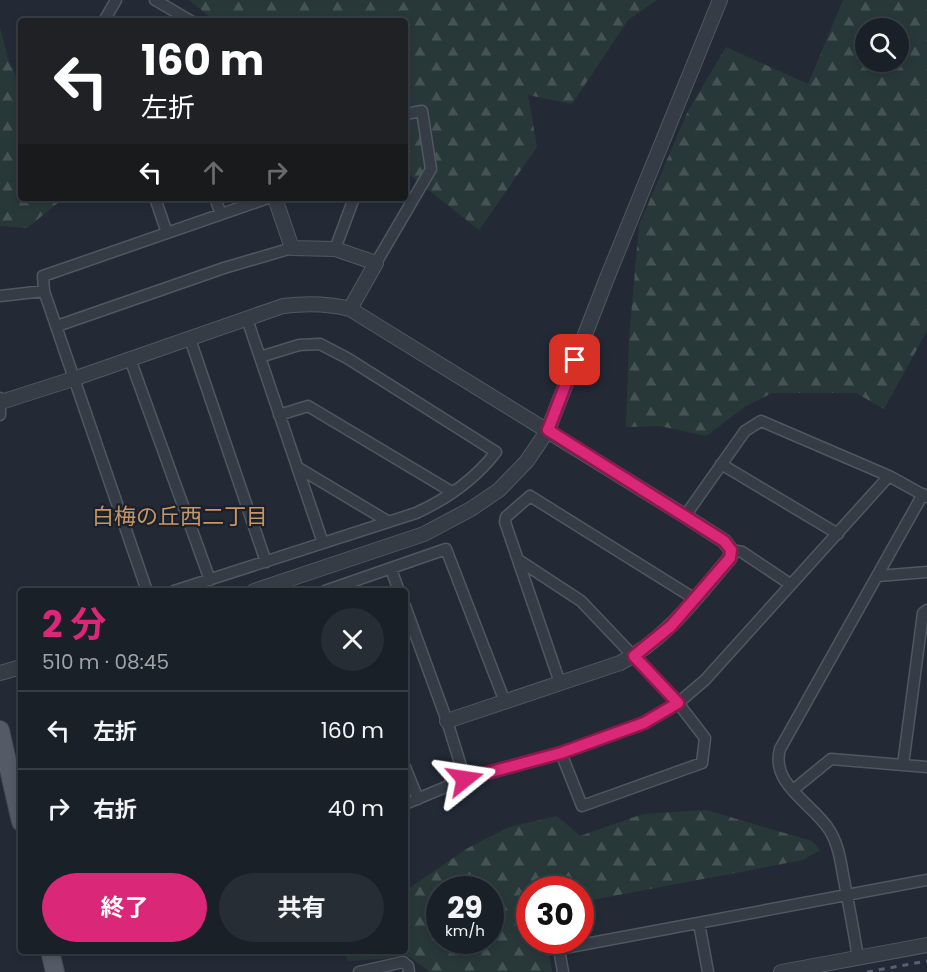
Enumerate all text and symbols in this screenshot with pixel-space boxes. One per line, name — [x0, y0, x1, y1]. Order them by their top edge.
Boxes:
map controls — [855, 18, 909, 72]
button: search — [855, 18, 909, 72]
text: 160 m — [141, 31, 264, 90]
icon: left — [42, 42, 120, 120]
text: 左折 — [141, 89, 195, 126]
icon: left — [134, 156, 167, 189]
icon: ahead — [197, 156, 230, 189]
icon: right — [260, 156, 293, 189]
pin — [549, 334, 600, 385]
icon: arrive — [558, 343, 591, 376]
district label: 白梅の丘西二丁目 — [92, 501, 268, 532]
text: 2 分 — [42, 599, 106, 650]
button: close — [321, 608, 384, 671]
text: 510 m · 08:45 — [42, 648, 169, 676]
icon: left — [42, 714, 75, 747]
text: 160 m — [321, 715, 384, 746]
text: 左折 — [93, 716, 137, 747]
position arrow — [433, 747, 497, 811]
icon: right — [42, 792, 75, 825]
text: 40 m — [328, 793, 384, 824]
text: 右折 — [93, 794, 137, 825]
button: 終了 — [42, 873, 207, 942]
button: 共有 — [219, 873, 384, 942]
speed limit sign: 30 — [516, 876, 594, 954]
text: 29 — [447, 886, 483, 929]
text: km/h — [445, 920, 485, 941]

